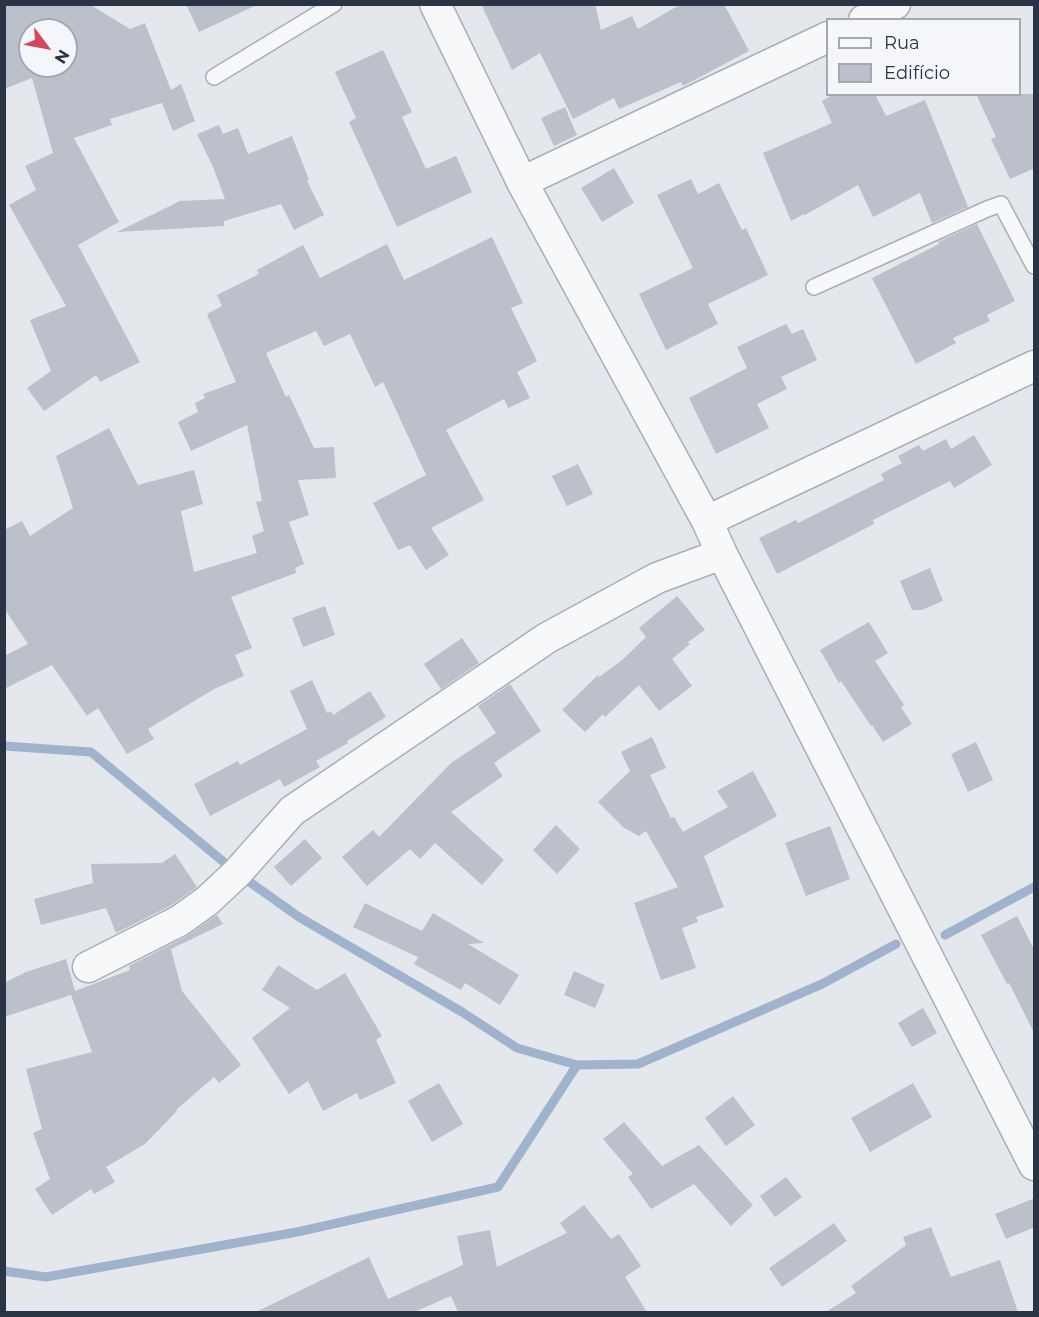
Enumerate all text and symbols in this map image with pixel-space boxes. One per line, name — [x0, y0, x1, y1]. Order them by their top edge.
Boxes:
north arrow — [18, 18, 78, 78]
legend — [826, 18, 1021, 96]
text: Rua — [884, 32, 920, 54]
text: N — [51, 46, 73, 67]
text: Edifício — [884, 62, 950, 84]

